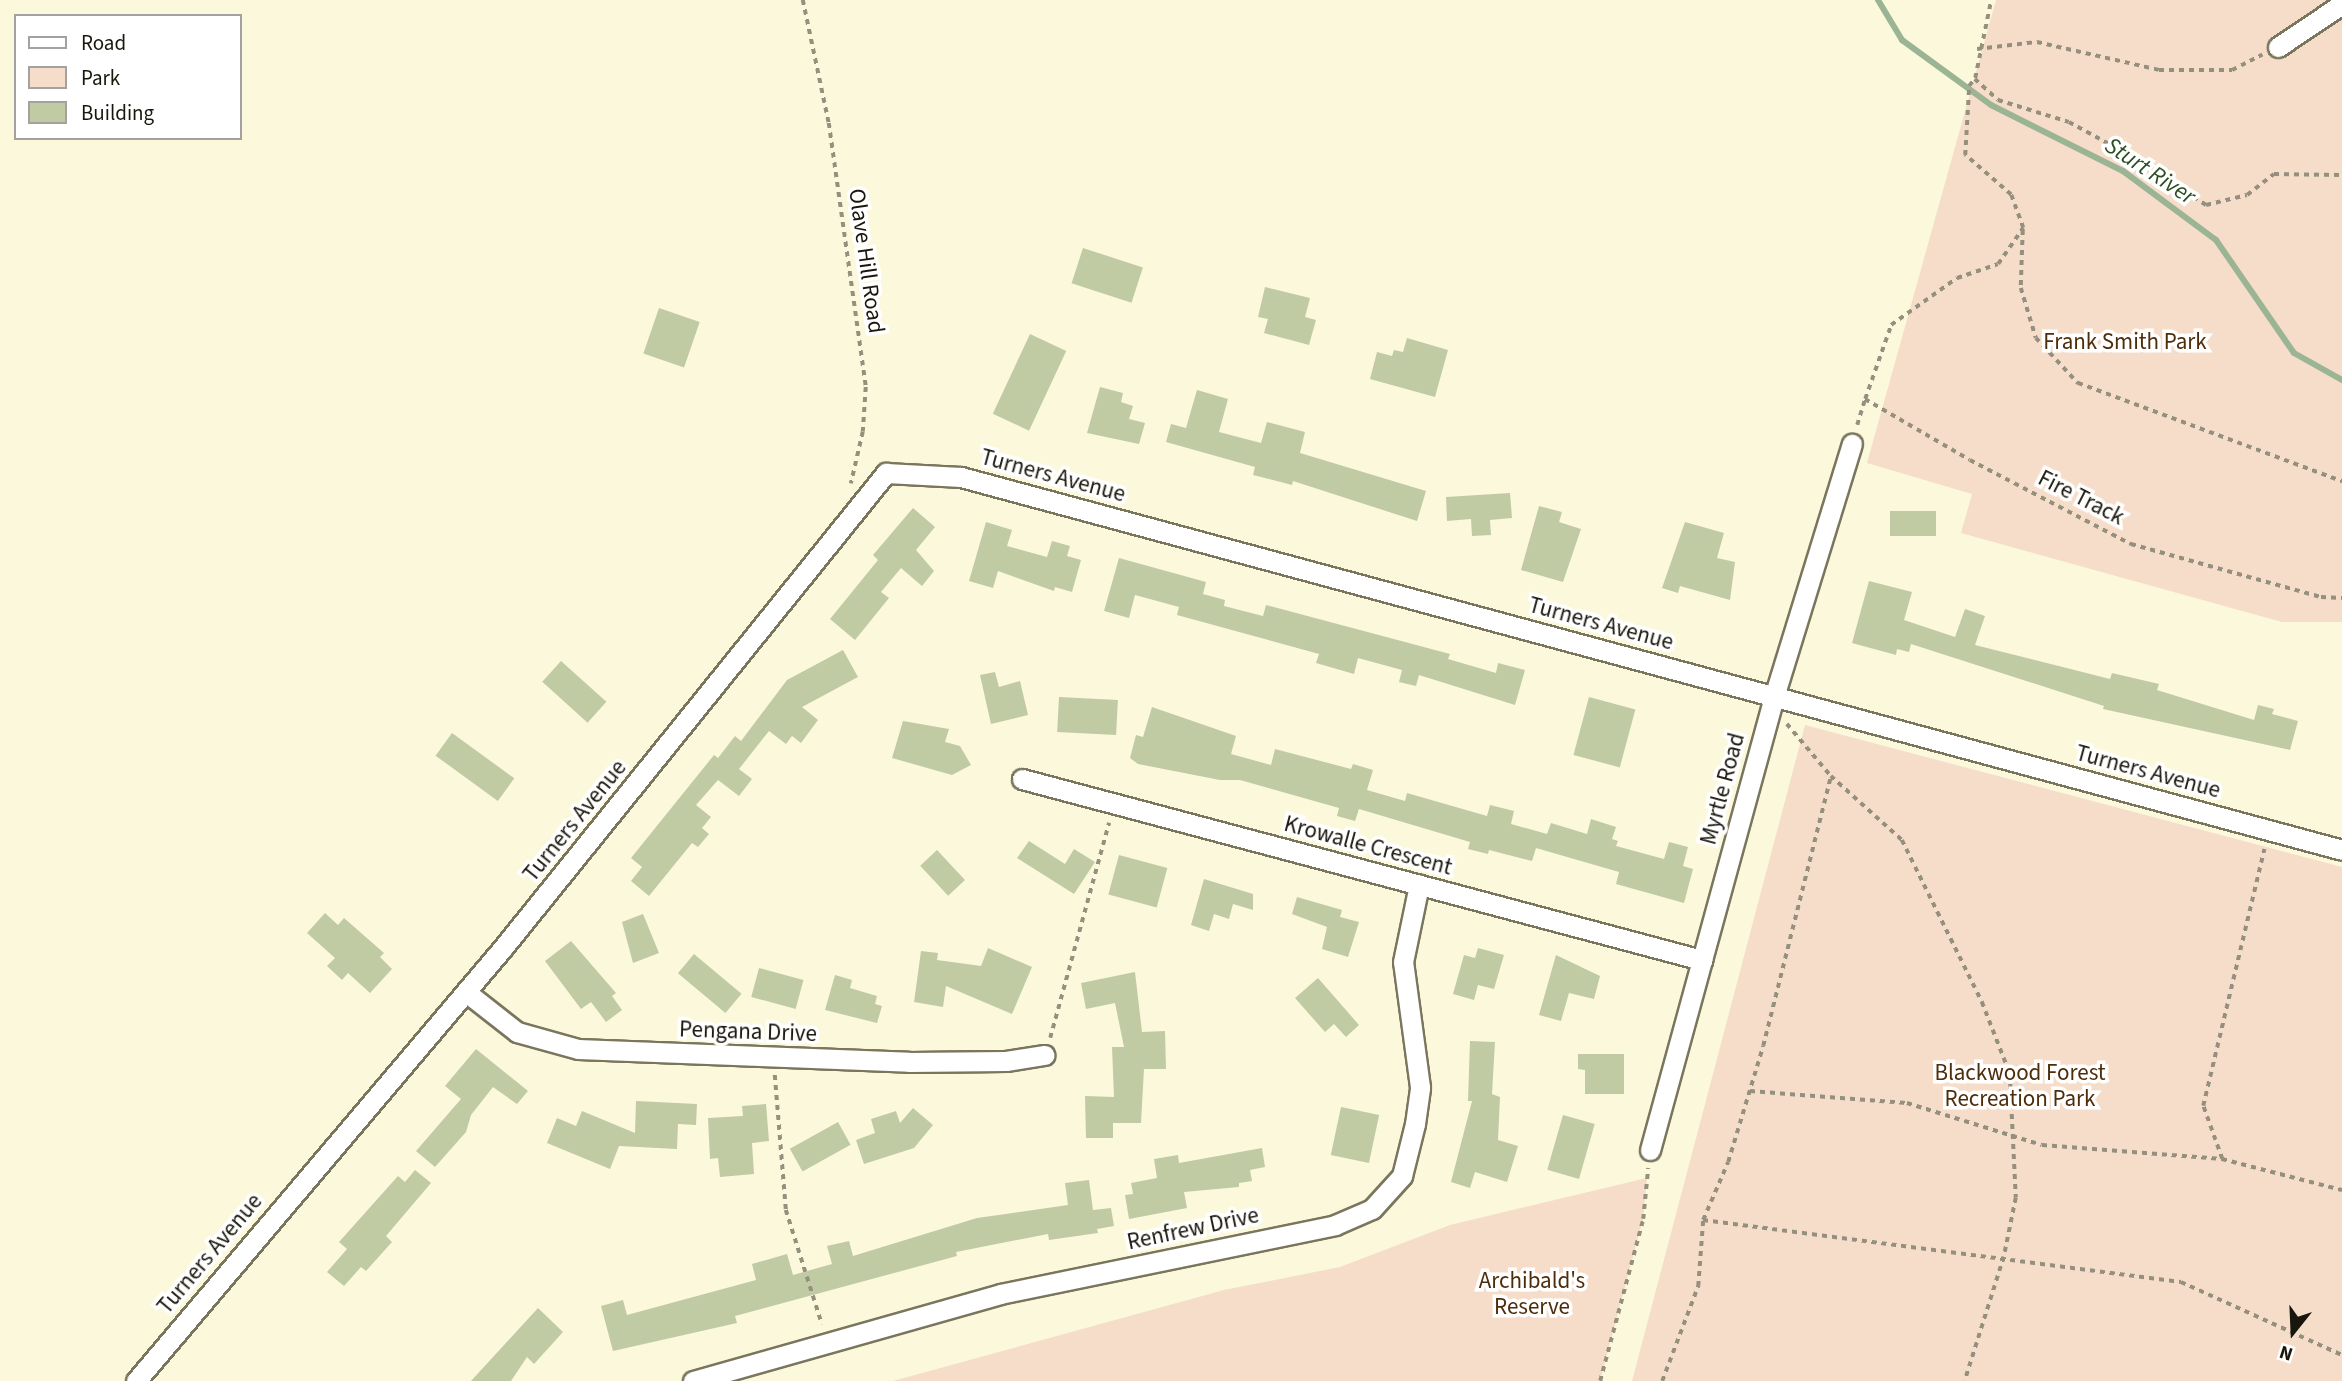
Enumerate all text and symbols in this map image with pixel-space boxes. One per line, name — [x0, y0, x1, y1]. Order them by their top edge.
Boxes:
legend — [14, 14, 242, 140]
text: Road — [81, 28, 126, 58]
text: Park — [81, 63, 120, 93]
text: Building — [81, 98, 154, 128]
water label: Sturt River — [2099, 131, 2201, 211]
street label: Olave Hill Road — [842, 187, 890, 335]
park label: Frank Smith Park — [2043, 328, 2207, 356]
street label: Turners Avenue — [978, 443, 1128, 509]
street label: Fire Track — [2033, 465, 2129, 531]
street label: Turners Avenue — [1526, 591, 1676, 657]
street label: Myrtle Road — [1695, 730, 1751, 848]
street label: Turners Avenue — [2073, 739, 2223, 805]
street label: Turners Avenue — [517, 755, 633, 887]
street label: Krowalle Crescent — [1281, 810, 1455, 882]
street label: Pengana Drive — [679, 1016, 817, 1048]
park label: Blackwood Forest Recreation Park — [1934, 1059, 2106, 1113]
street label: Turners Avenue — [152, 1188, 268, 1320]
street label: Renfrew Drive — [1125, 1202, 1261, 1256]
park label: Archibald's Reserve — [1479, 1267, 1585, 1321]
north arrow — [2258, 1297, 2328, 1367]
text: N — [2276, 1338, 2297, 1367]

